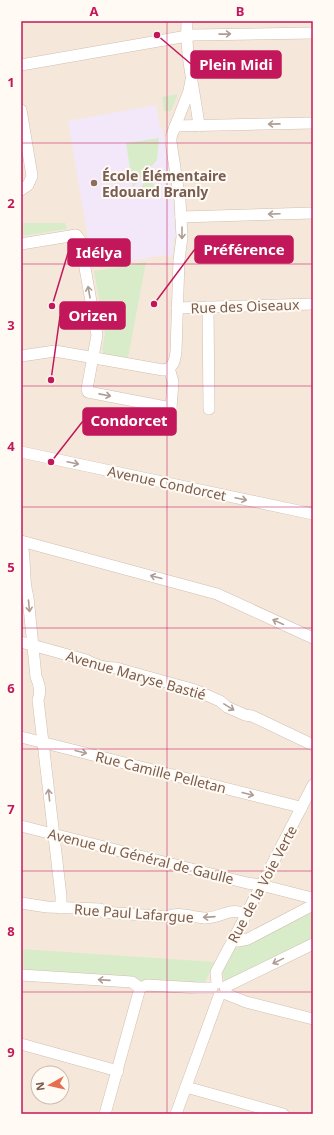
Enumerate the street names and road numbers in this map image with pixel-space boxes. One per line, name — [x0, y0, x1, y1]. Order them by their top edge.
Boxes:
street label: Rue des Oiseaux — [190, 295, 300, 317]
street label: Avenue Condorcet — [106, 461, 228, 505]
street label: Avenue Maryse Bastié — [64, 646, 208, 704]
street label: Rue Camille Pelletan — [94, 747, 228, 797]
street label: Rue de la Voie Verte — [223, 822, 301, 946]
street label: Avenue du Général de Gaulle — [46, 824, 236, 888]
street label: Rue Paul Lafargue — [74, 899, 195, 927]

